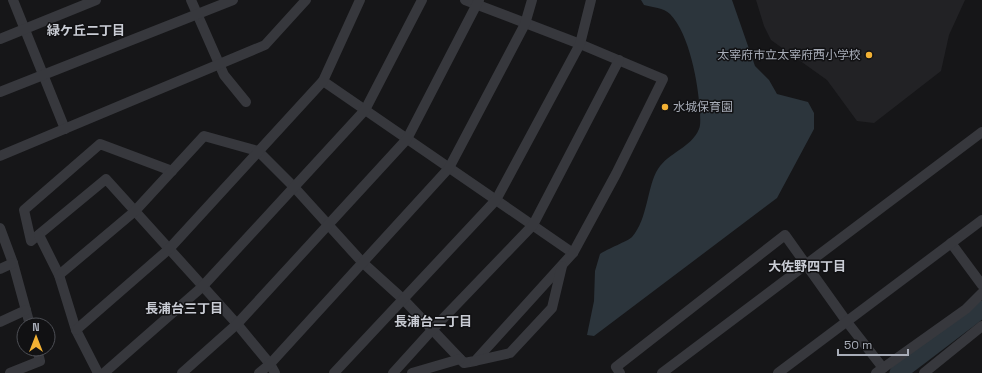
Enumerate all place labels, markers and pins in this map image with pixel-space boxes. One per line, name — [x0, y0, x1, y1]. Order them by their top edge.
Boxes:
place label: 太宰府市立太宰府西小学校 — [717, 47, 861, 63]
marker: 太宰府市立太宰府西小学校 — [864, 50, 874, 60]
place label: 水城保育園 — [673, 99, 733, 115]
marker: 水城保育園 — [660, 102, 670, 112]

